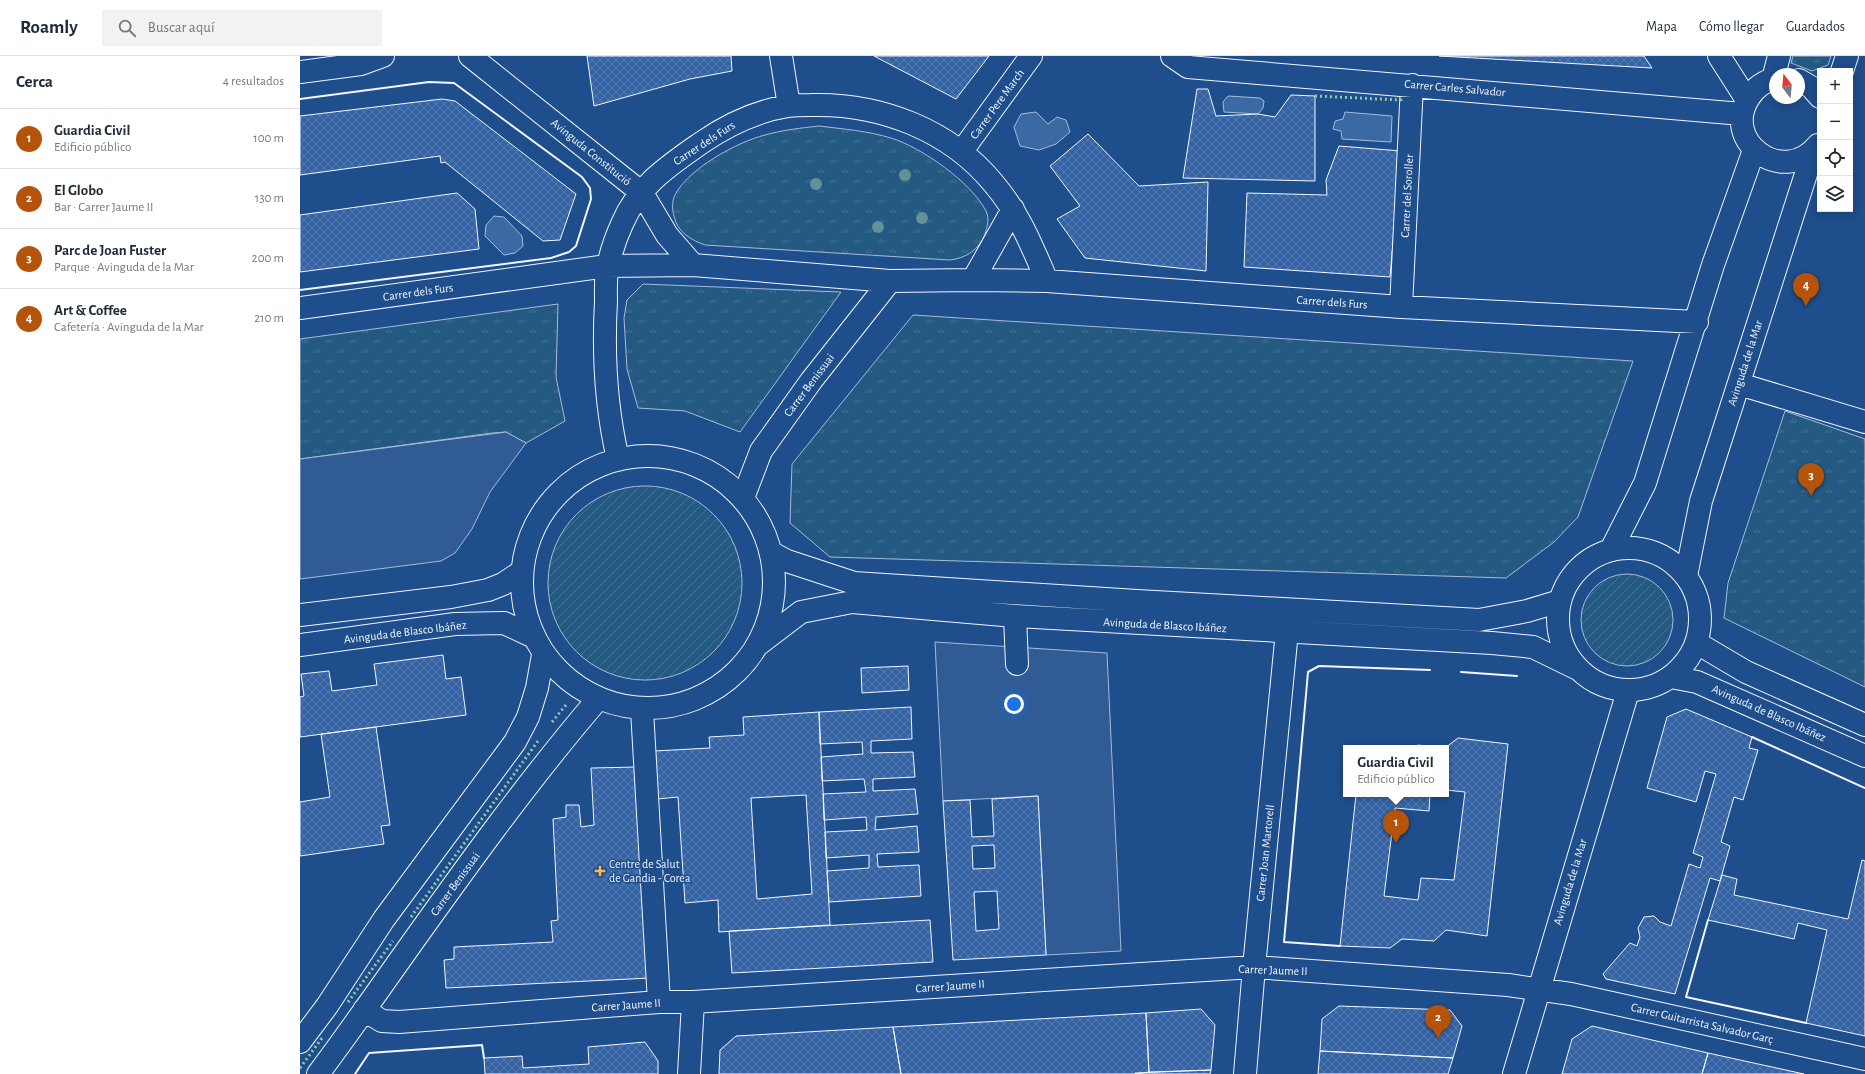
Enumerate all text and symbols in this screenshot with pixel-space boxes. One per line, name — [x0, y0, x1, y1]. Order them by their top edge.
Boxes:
search box — [102, 10, 382, 46]
icon: search — [116, 17, 138, 39]
text: Roamly — [20, 18, 78, 37]
text: Buscar aquí — [148, 20, 215, 35]
text: Mapa — [1646, 20, 1677, 34]
text: Cómo llegar — [1699, 20, 1764, 34]
text: Guardados — [1786, 20, 1845, 34]
street label: Carrer Pere March — [968, 67, 1026, 141]
north arrow — [1769, 68, 1805, 104]
map controls — [1817, 68, 1853, 212]
button: + — [1817, 68, 1853, 104]
text: Cerca — [16, 73, 53, 90]
text: 4 resultados — [223, 75, 284, 88]
street label: Carrer Carles Salvador — [1404, 78, 1506, 98]
button: − — [1817, 104, 1853, 140]
street label: Avinguda Constitució — [549, 116, 633, 188]
street label: Carrer dels Furs — [671, 119, 737, 167]
text: Guardia Civil — [54, 123, 130, 138]
text: 1 — [27, 132, 31, 145]
text: 100 m — [253, 132, 284, 145]
button: locate — [1817, 140, 1853, 176]
text: Edificio público — [54, 141, 131, 154]
street label: Carrer del Soroller — [1399, 154, 1415, 238]
button: layers — [1817, 176, 1853, 212]
text: El Globo — [54, 183, 103, 198]
text: 2 — [26, 192, 32, 205]
text: 130 m — [255, 192, 284, 205]
text: Bar · Carrer Jaume II — [54, 201, 153, 214]
text: Parc de Joan Fuster — [54, 243, 166, 258]
text: 3 — [26, 252, 32, 265]
text: 200 m — [252, 252, 284, 265]
text: Parque · Avinguda de la Mar — [54, 261, 194, 274]
pin: 4 — [1793, 273, 1819, 306]
street label: Carrer dels Furs — [382, 281, 454, 303]
street label: Carrer dels Furs — [1296, 294, 1368, 310]
text: Art & Coffee — [54, 303, 127, 318]
text: 4 — [26, 312, 32, 325]
text: 210 m — [254, 312, 284, 325]
street label: Avinguda de la Mar — [1725, 318, 1765, 407]
text: Cafetería · Avinguda de la Mar — [54, 321, 204, 334]
street label: Carrer Benissuai — [782, 351, 836, 419]
pin: 3 — [1798, 463, 1824, 496]
street label: Avinguda de Blasco Ibáñez — [1103, 616, 1227, 634]
street label: Avinguda de Blasco Ibáñez — [343, 619, 467, 645]
street label: Avinguda de Blasco Ibáñez — [1710, 682, 1828, 744]
your location — [1004, 694, 1024, 714]
popup — [1343, 745, 1449, 797]
text: Guardia Civil — [1357, 755, 1434, 770]
text: Edificio público — [1357, 773, 1435, 786]
street label: Carrer Joan Martorell — [1254, 804, 1276, 902]
pin: 1 — [1383, 810, 1409, 843]
street label: Avinguda de la Mar — [1551, 837, 1589, 927]
street label: Carrer Benissuai — [428, 850, 482, 918]
place label: Centre de Salut de Gandia - Corea — [609, 858, 691, 884]
marker: Centre de Salut de Gandia - Corea — [594, 865, 606, 877]
street label: Carrer Jaume II — [1238, 963, 1308, 977]
street label: Carrer Jaume II — [915, 978, 985, 994]
street label: Carrer Jaume II — [591, 997, 661, 1013]
street label: Carrer Guitarrista Salvador Garç — [1630, 1001, 1775, 1045]
pin: 2 — [1425, 1005, 1451, 1038]

